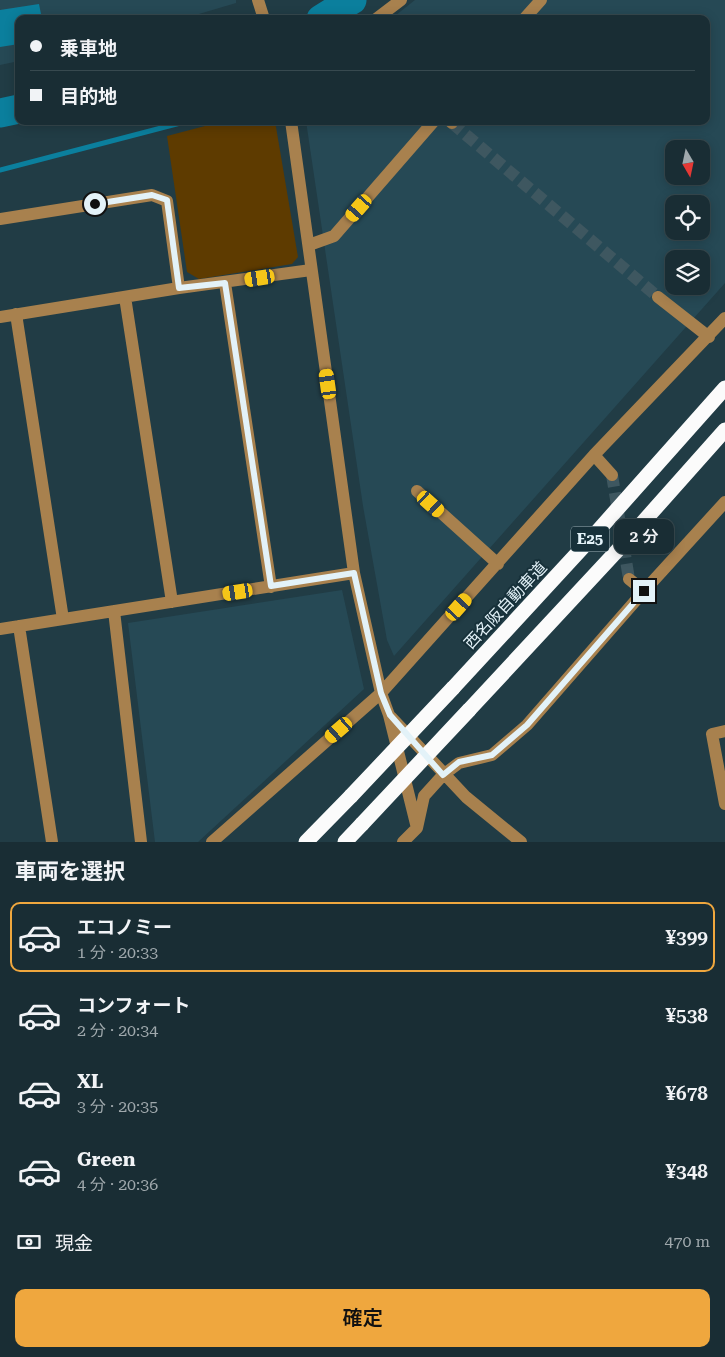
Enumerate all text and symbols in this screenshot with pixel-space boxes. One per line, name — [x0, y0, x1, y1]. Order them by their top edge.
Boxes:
text: 乗車地 — [60, 37, 117, 60]
text: 目的地 — [60, 85, 117, 108]
north arrow — [665, 140, 710, 185]
map controls — [665, 140, 710, 295]
car — [343, 192, 374, 224]
route start — [84, 193, 106, 215]
button: locate — [665, 195, 710, 240]
button: layers — [665, 250, 710, 295]
car — [244, 268, 275, 288]
car — [318, 368, 337, 400]
car — [414, 488, 447, 520]
callout: 2 分 — [614, 518, 674, 554]
road number: E25 — [571, 526, 609, 552]
text: 2 分 — [629, 527, 659, 546]
street label: 西名阪自動車道 — [460, 558, 551, 653]
route end — [633, 580, 655, 602]
car — [222, 582, 253, 602]
car — [443, 591, 474, 623]
car — [322, 714, 355, 746]
text: 車両を選択 — [15, 859, 125, 884]
icon: car — [17, 915, 62, 960]
text: エコノミー — [77, 916, 172, 939]
text: ¥399 — [665, 926, 708, 949]
text: 1 分 · 20:33 — [77, 943, 158, 962]
icon: car — [17, 993, 62, 1038]
text: コンフォート — [77, 994, 190, 1017]
text: ¥538 — [665, 1004, 708, 1027]
text: 2 分 · 20:34 — [77, 1021, 158, 1040]
text: XL — [77, 1070, 103, 1093]
icon: car — [17, 1071, 62, 1116]
text: ¥678 — [665, 1082, 708, 1105]
text: 3 分 · 20:35 — [77, 1097, 158, 1116]
text: Green — [77, 1148, 135, 1171]
icon: car — [17, 1149, 62, 1194]
text: ¥348 — [665, 1160, 708, 1183]
text: 4 分 · 20:36 — [77, 1175, 158, 1194]
icon: cash — [15, 1228, 43, 1256]
text: 現金 — [55, 1232, 93, 1255]
text: 470 m — [664, 1232, 710, 1251]
button: 確定 — [15, 1289, 710, 1347]

